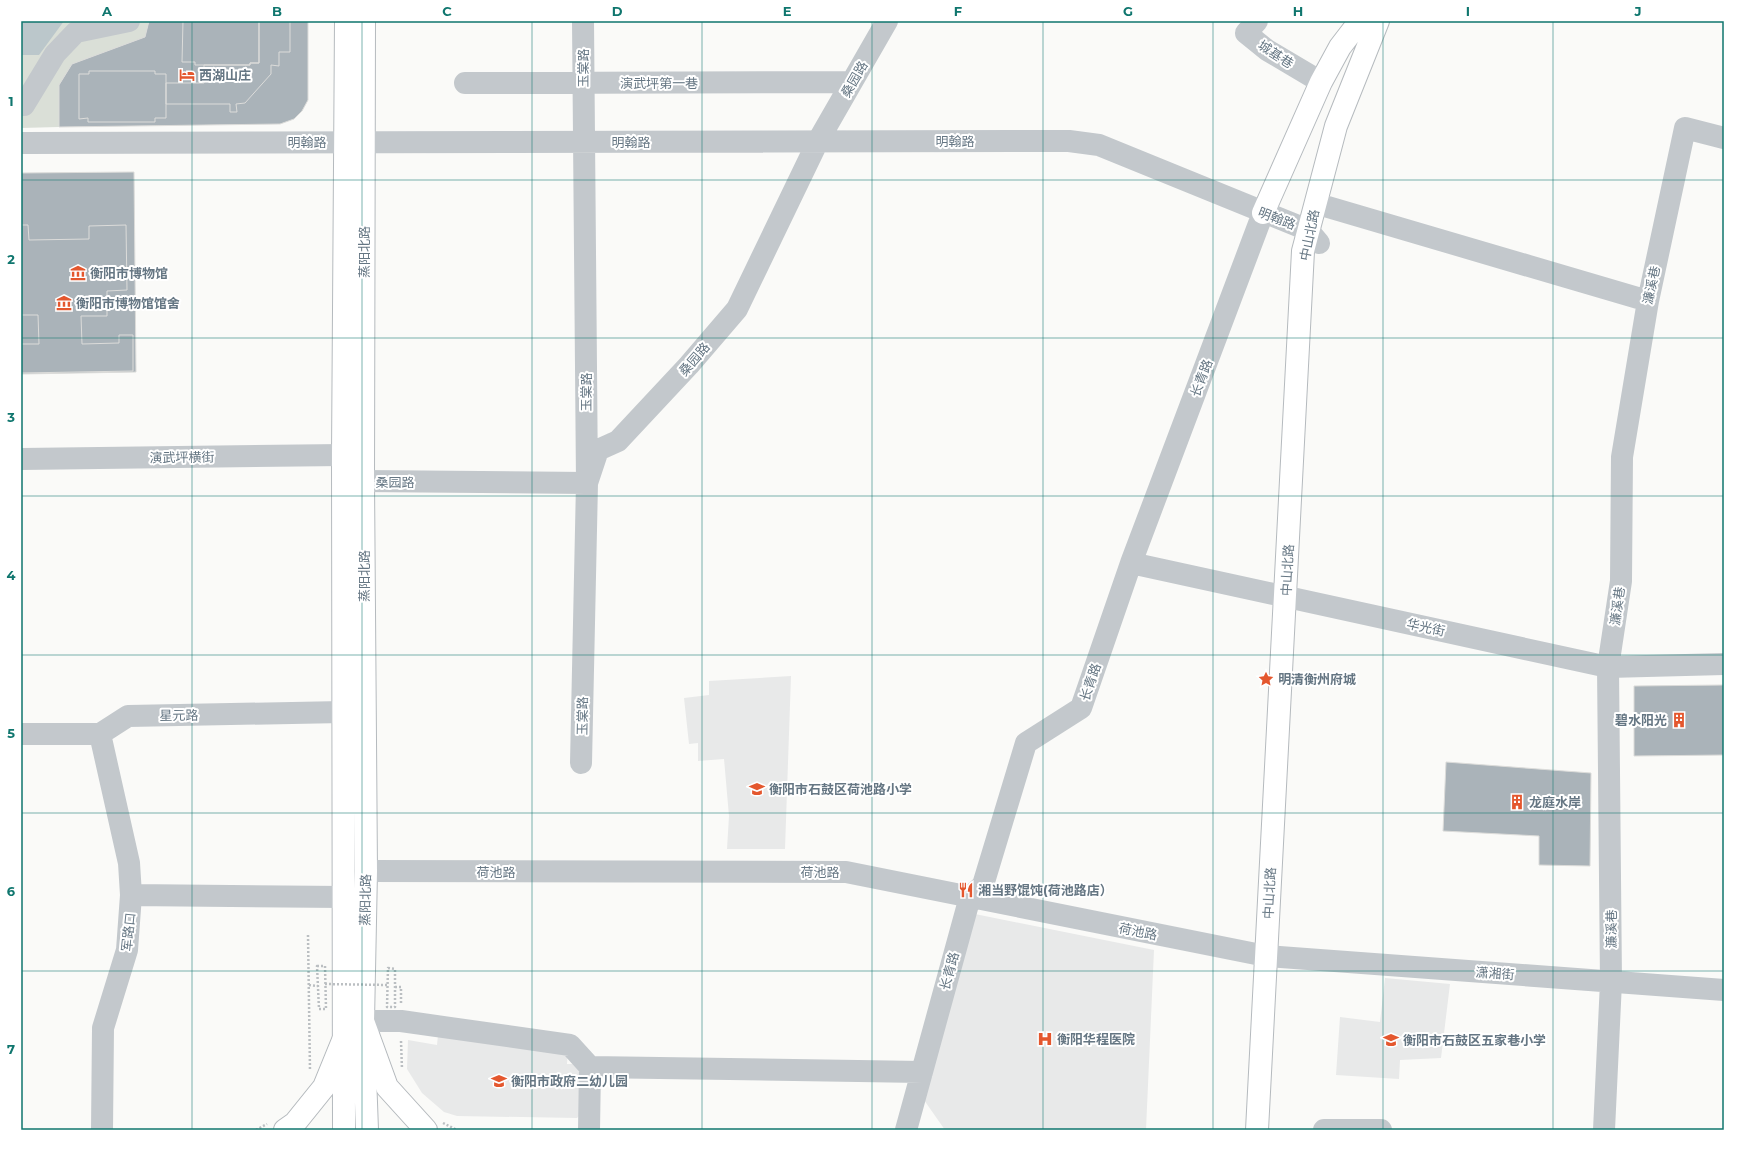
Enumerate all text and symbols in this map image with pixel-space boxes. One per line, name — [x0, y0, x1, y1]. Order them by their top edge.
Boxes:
text: A — [101, 3, 113, 19]
text: B — [272, 3, 282, 19]
text: C — [442, 3, 452, 19]
text: D — [612, 3, 623, 19]
text: E — [783, 3, 792, 19]
text: F — [954, 3, 962, 19]
text: G — [1123, 3, 1133, 19]
text: H — [1293, 3, 1303, 19]
text: I — [1466, 3, 1470, 19]
text: J — [1633, 3, 1642, 19]
street label: 城基巷 — [1255, 37, 1297, 71]
street label: 玉棠路 — [575, 48, 591, 88]
street label: 桑园路 — [837, 58, 871, 100]
hotel icon: 西湖山庄 — [178, 66, 196, 84]
place label: 西湖山庄 — [199, 67, 251, 83]
street label: 演武坪第一巷 — [620, 75, 698, 91]
text: 1 — [8, 93, 14, 109]
street label: 明翰路 — [935, 133, 975, 149]
street label: 明翰路 — [287, 134, 327, 150]
street label: 明翰路 — [611, 134, 651, 150]
street label: 明翰路 — [1256, 204, 1298, 232]
street label: 中山北路 — [1296, 208, 1322, 262]
street label: 蒸阳北路 — [356, 226, 372, 278]
text: 2 — [7, 251, 15, 267]
museum icon: 衡阳市博物馆 — [69, 264, 87, 282]
street label: 濂溪巷 — [1639, 264, 1663, 306]
place label: 衡阳市博物馆 — [90, 265, 168, 281]
museum icon: 衡阳市博物馆馆舍 — [55, 294, 73, 312]
place label: 衡阳市博物馆馆舍 — [76, 295, 180, 311]
street label: 桑园路 — [675, 339, 713, 379]
street label: 长青路 — [1187, 357, 1215, 399]
street label: 玉棠路 — [578, 372, 594, 412]
text: 3 — [6, 409, 15, 425]
street label: 演武坪横街 — [149, 448, 215, 466]
street label: 桑园路 — [375, 474, 415, 490]
street label: 中山北路 — [1278, 544, 1296, 596]
street label: 蒸阳北路 — [356, 550, 372, 602]
text: 4 — [7, 567, 16, 583]
street label: 濂溪巷 — [1606, 586, 1628, 626]
street label: 华光街 — [1405, 615, 1447, 639]
street label: 长青路 — [1076, 661, 1104, 703]
place icon: 明清衡州府城 — [1257, 670, 1275, 688]
place label: 明清衡州府城 — [1278, 671, 1356, 687]
street label: 玉棠路 — [574, 696, 590, 736]
street label: 星元路 — [159, 707, 199, 723]
building icon: 碧水阳光 — [1670, 711, 1688, 729]
place label: 碧水阳光 — [1615, 712, 1667, 728]
text: 5 — [7, 725, 15, 741]
school or university icon: 衡阳市石鼓区荷池路小学 — [748, 780, 766, 798]
place label: 衡阳市石鼓区荷池路小学 — [769, 781, 912, 797]
building icon: 龙庭水岸 — [1508, 793, 1526, 811]
place label: 龙庭水岸 — [1529, 794, 1581, 810]
street label: 荷池路 — [476, 864, 516, 880]
street label: 荷池路 — [800, 864, 840, 880]
street label: 中山北路 — [1260, 867, 1278, 919]
street label: 蒸阳北路 — [357, 874, 373, 926]
restaurant icon: 湘当野馄饨(荷池路店） — [957, 881, 975, 899]
place label: 湘当野馄饨(荷池路店） — [978, 882, 1113, 898]
text: 6 — [7, 883, 16, 899]
street label: 濂溪巷 — [1603, 909, 1619, 949]
street label: 军路口 — [118, 912, 138, 952]
street label: 荷池路 — [1117, 919, 1159, 943]
street label: 长青路 — [936, 950, 962, 992]
street label: 潇湘街 — [1475, 964, 1515, 982]
hospital icon: 衡阳华程医院 — [1036, 1030, 1054, 1048]
place label: 衡阳华程医院 — [1057, 1031, 1135, 1047]
school or university icon: 衡阳市石鼓区五家巷小学 — [1382, 1031, 1400, 1049]
place label: 衡阳市石鼓区五家巷小学 — [1403, 1032, 1546, 1048]
text: 7 — [7, 1041, 15, 1057]
school or university icon: 衡阳市政府二幼儿园 — [490, 1072, 508, 1090]
place label: 衡阳市政府二幼儿园 — [511, 1073, 628, 1089]

